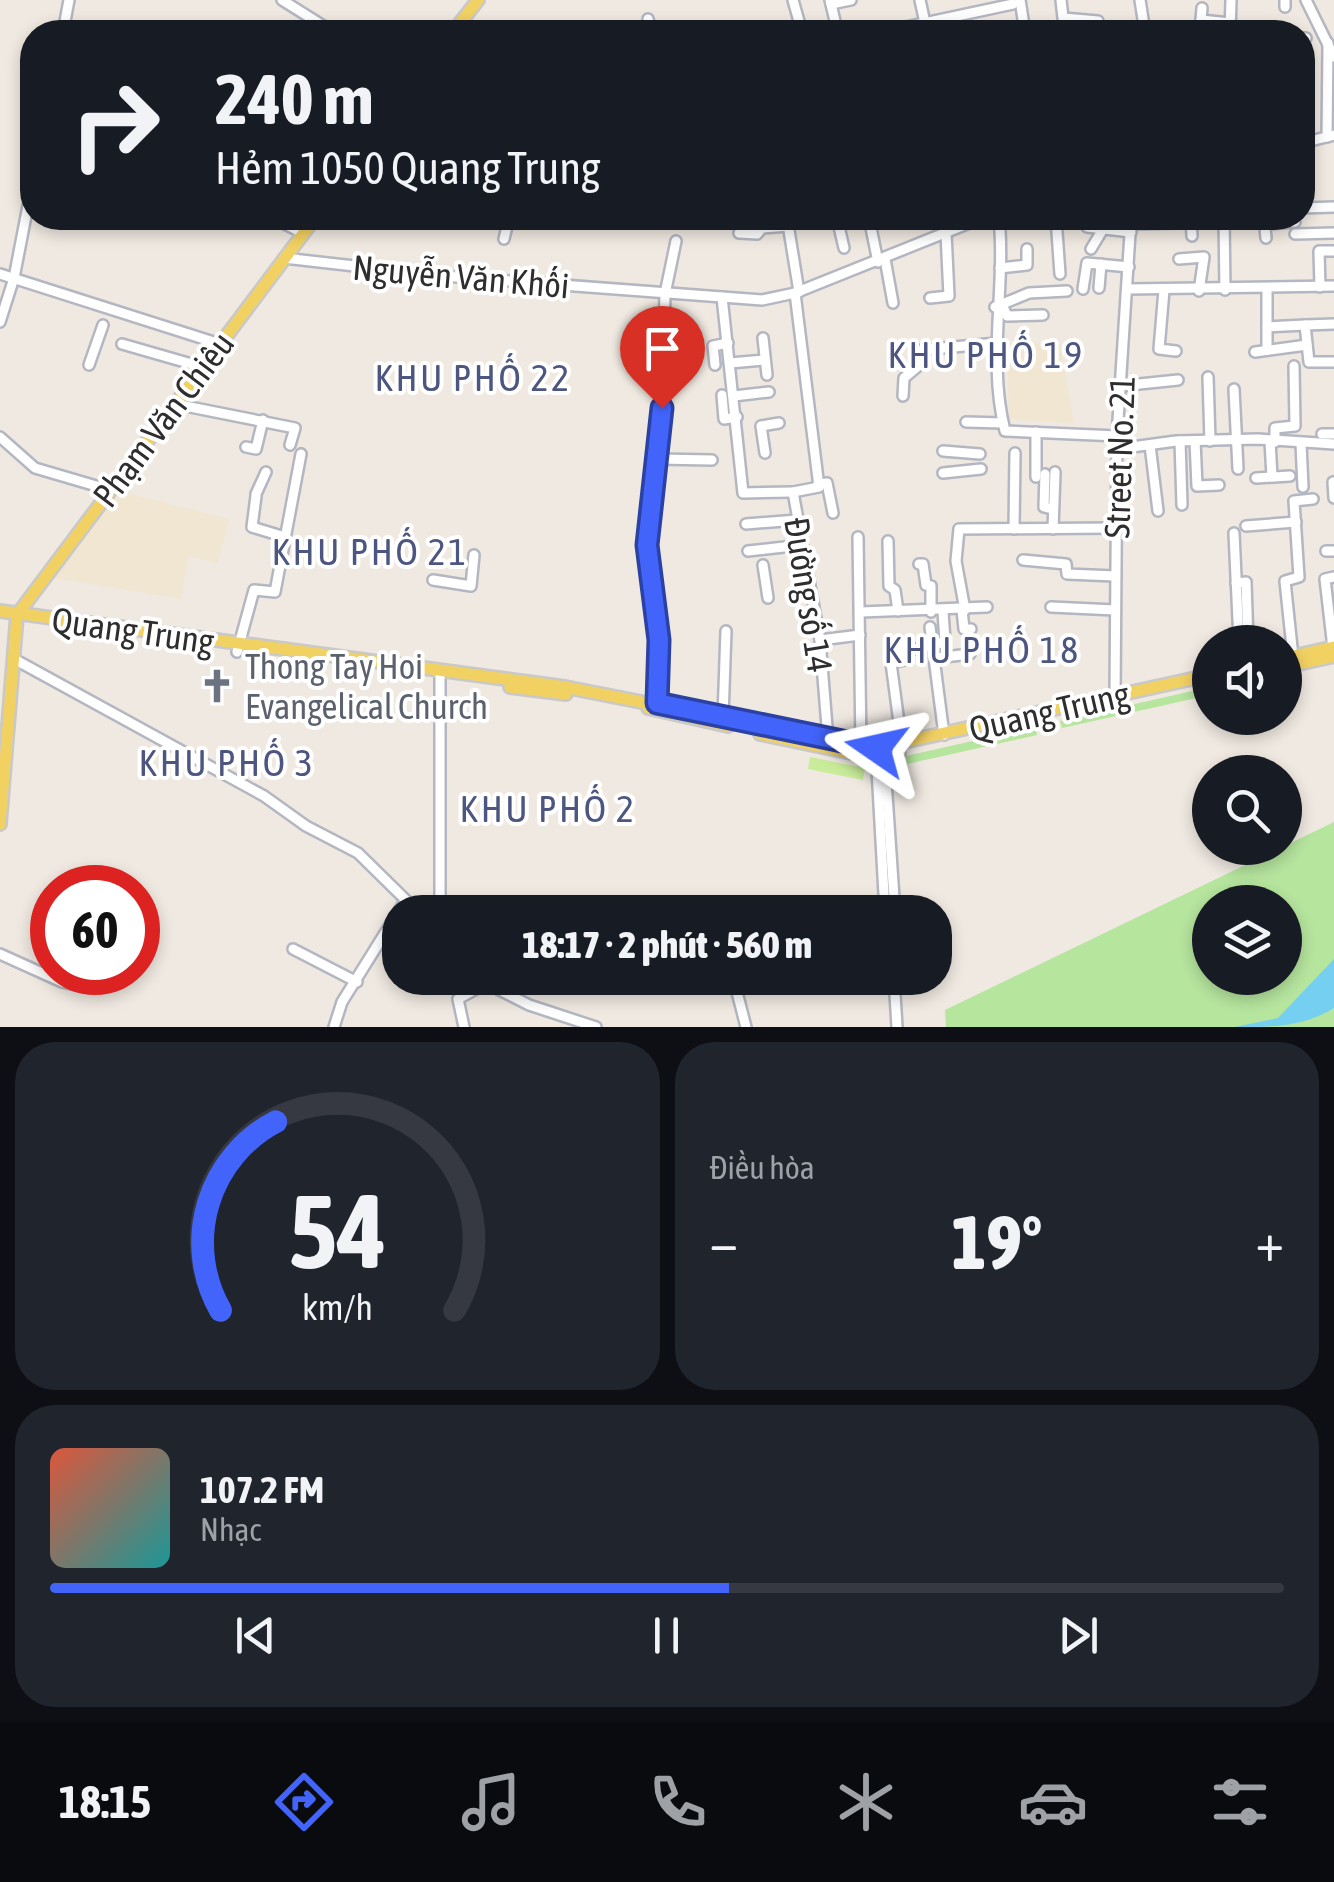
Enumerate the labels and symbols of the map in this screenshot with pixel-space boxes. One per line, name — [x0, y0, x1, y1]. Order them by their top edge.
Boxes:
street label: Nguyễn Văn Khối — [351, 247, 571, 305]
pin — [620, 306, 705, 409]
street label: Phạm Văn Chiêu — [84, 324, 242, 514]
district label: KHU PHỐ 19 — [887, 330, 1085, 376]
district label: KHU PHỐ 22 — [374, 353, 572, 399]
street label: Street No. 21 — [1096, 375, 1142, 539]
street label: Đường số 14 — [777, 515, 841, 675]
district label: KHU PHỐ 21 — [271, 527, 469, 573]
street label: Quang Trung — [50, 599, 216, 661]
district label: KHU PHỐ 18 — [883, 625, 1081, 671]
place label: Thong Tay Hoi Evangelical Church — [245, 646, 488, 726]
church icon: Thong Tay Hoi Evangelical Church — [198, 667, 236, 705]
street label: Quang Trung — [965, 673, 1133, 749]
position arrow — [824, 696, 928, 800]
district label: KHU PHỐ 3 — [139, 738, 315, 784]
district label: KHU PHỐ 2 — [460, 784, 636, 830]
speed limit sign: 60 — [30, 865, 160, 995]

